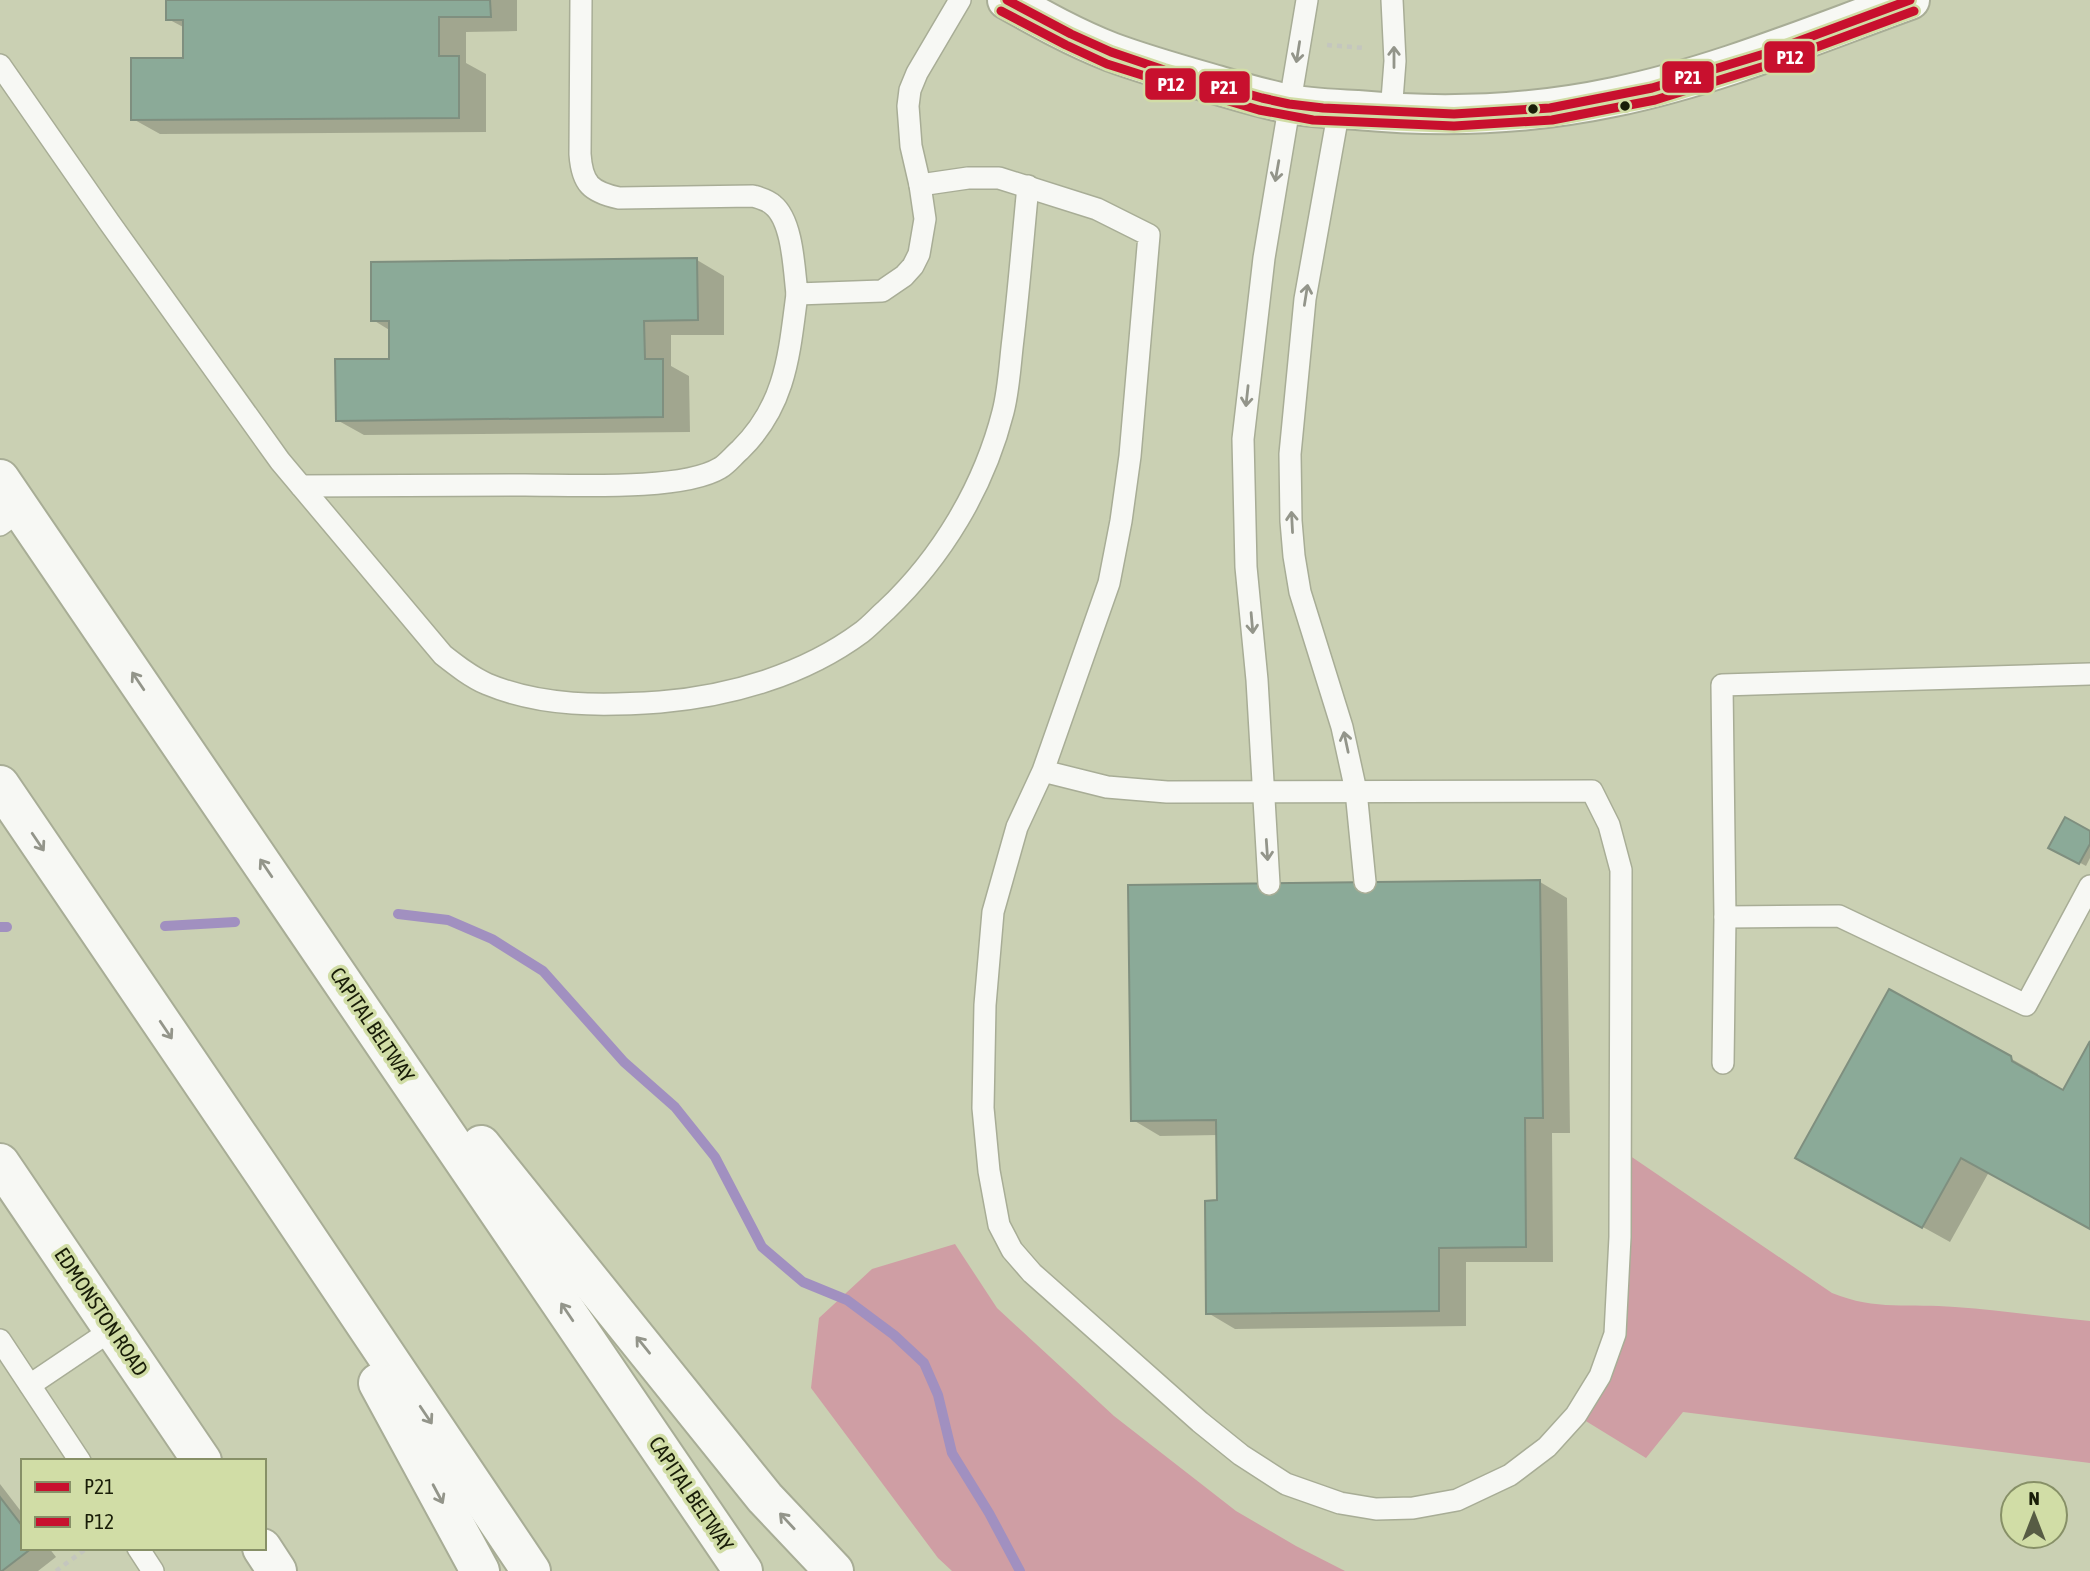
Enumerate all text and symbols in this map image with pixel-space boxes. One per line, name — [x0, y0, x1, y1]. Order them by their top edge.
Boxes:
one-way arrow — [1291, 40, 1304, 63]
line badge: P12 — [1763, 40, 1816, 74]
one-way arrow — [1387, 45, 1401, 68]
text: P12 — [1776, 46, 1804, 68]
line badge: P21 — [1661, 60, 1715, 94]
text: P21 — [1674, 66, 1702, 88]
line badge: P12 — [1144, 67, 1197, 101]
line badge: P21 — [1198, 70, 1251, 104]
text: P12 — [1157, 73, 1185, 95]
text: P21 — [1210, 76, 1238, 98]
unlabelled marker — [1618, 99, 1632, 113]
unlabelled marker — [1526, 102, 1540, 116]
one-way arrow — [1270, 159, 1284, 182]
one-way arrow — [1300, 285, 1313, 307]
one-way arrow — [1240, 385, 1253, 407]
one-way arrow — [1285, 511, 1298, 534]
one-way arrow — [1245, 612, 1258, 634]
one-way arrow — [130, 671, 144, 691]
one-way arrow — [1338, 731, 1352, 754]
one-way arrow — [31, 832, 46, 851]
one-way arrow — [1261, 839, 1274, 861]
one-way arrow — [259, 859, 273, 879]
street label: CAPITAL BELTWAY — [326, 963, 420, 1087]
one-way arrow — [159, 1020, 173, 1039]
street label: EDMONSTON ROAD — [50, 1243, 153, 1380]
one-way arrow — [560, 1303, 574, 1322]
one-way arrow — [635, 1337, 651, 1355]
one-way arrow — [419, 1405, 433, 1424]
street label: CAPITAL BELTWAY — [645, 1432, 739, 1556]
legend — [21, 1459, 266, 1550]
text: P21 — [84, 1474, 114, 1498]
north arrow — [1999, 1480, 2069, 1550]
one-way arrow — [431, 1483, 445, 1503]
text: N — [2028, 1487, 2040, 1509]
text: P12 — [84, 1509, 114, 1533]
one-way arrow — [779, 1513, 796, 1530]

